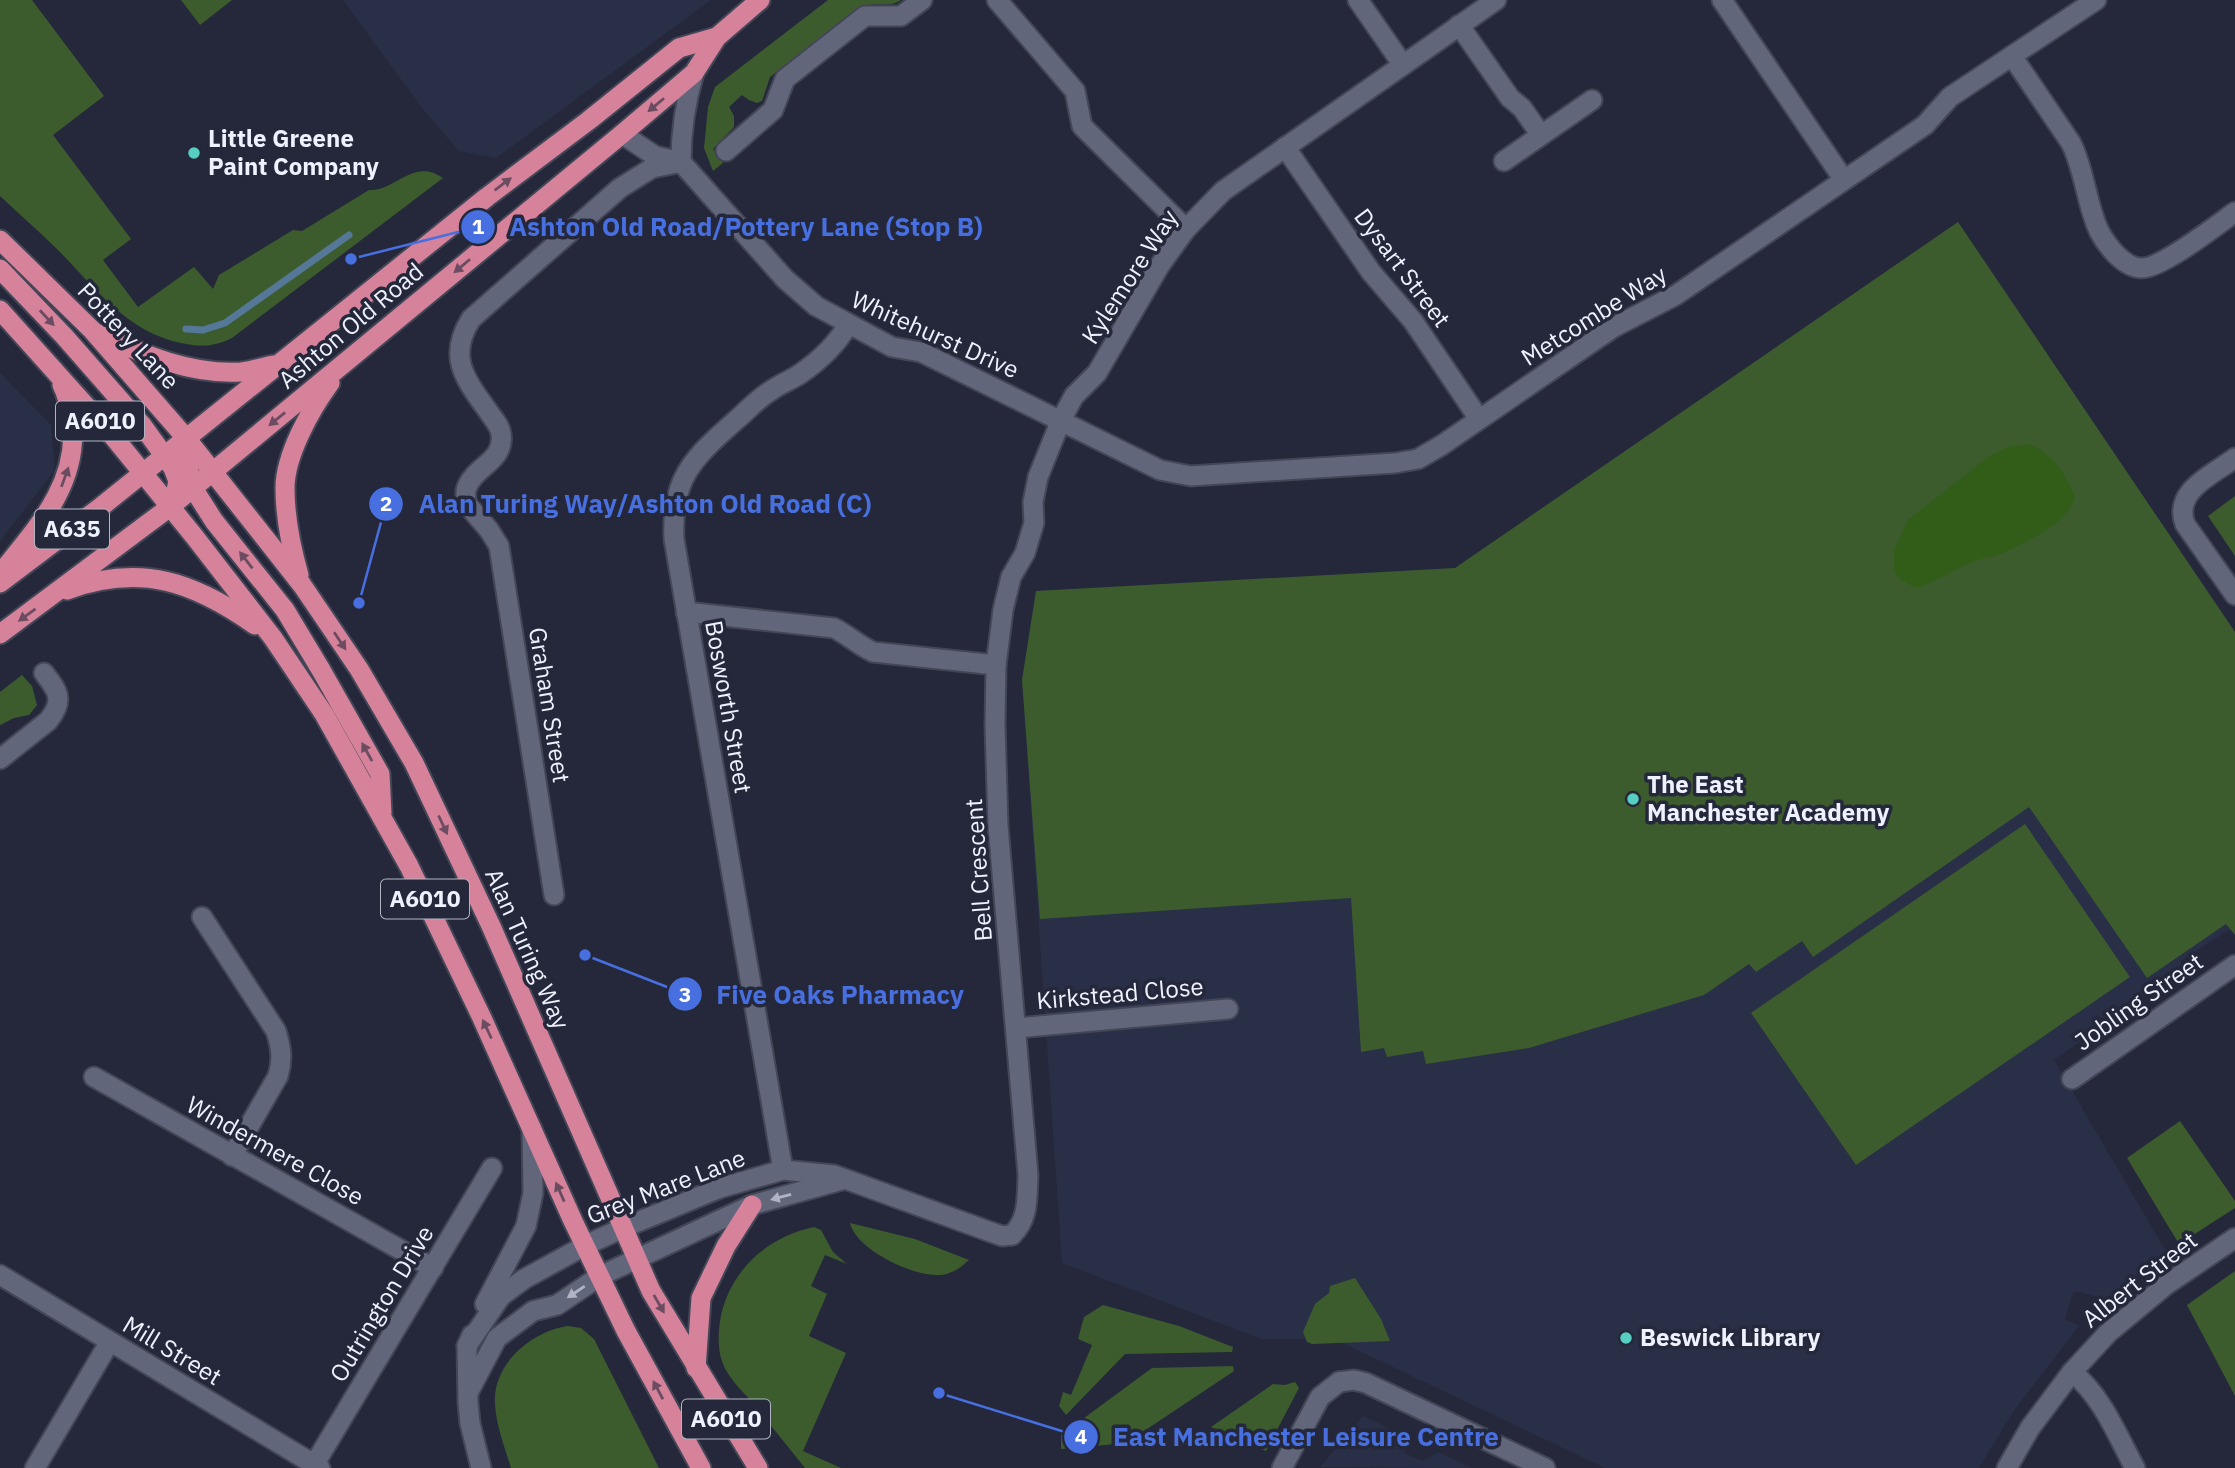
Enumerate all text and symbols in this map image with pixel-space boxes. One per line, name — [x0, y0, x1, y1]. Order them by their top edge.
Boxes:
one-way arrow — [647, 97, 665, 113]
place label: Little Greene Paint Company — [208, 122, 379, 182]
marker: Little Greene Paint Company — [186, 145, 202, 161]
one-way arrow — [494, 177, 513, 191]
street label: Dysart Street — [1347, 201, 1458, 333]
callout: Ashton Old Road/Pottery Lane (Stop B) — [460, 203, 997, 250]
street label: Kylemore Way — [1074, 203, 1185, 350]
text: Ashton Old Road/Pottery Lane (Stop B) — [509, 209, 983, 243]
text: 1 — [472, 212, 485, 240]
street label: Ashton Old Road — [271, 255, 430, 395]
one-way arrow — [453, 258, 471, 274]
street label: Metcombe Way — [1515, 258, 1672, 373]
street label: Pottery Lane — [71, 275, 187, 396]
street label: Whitehurst Drive — [847, 283, 1024, 385]
one-way arrow — [39, 309, 55, 326]
road number: A6010 — [56, 402, 144, 440]
one-way arrow — [268, 411, 285, 426]
one-way arrow — [60, 467, 71, 488]
callout: Alan Turing Way/Ashton Old Road (C) — [369, 481, 885, 528]
text: Alan Turing Way/Ashton Old Road (C) — [418, 486, 872, 520]
text: 2 — [380, 489, 392, 517]
road number: A635 — [35, 509, 109, 548]
one-way arrow — [238, 552, 253, 570]
one-way arrow — [18, 608, 36, 622]
street label: Bosworth Street — [698, 618, 760, 796]
street label: Graham Street — [522, 625, 578, 785]
one-way arrow — [333, 632, 346, 651]
one-way arrow — [361, 742, 373, 762]
place label: The East Manchester Academy — [1647, 768, 1890, 828]
marker: The East Manchester Academy — [1625, 791, 1641, 807]
street label: Bell Crescent — [957, 798, 999, 943]
one-way arrow — [437, 815, 449, 835]
street label: Alan Turing Way — [478, 863, 578, 1034]
road number: A6010 — [381, 879, 469, 918]
street label: Jobling Street — [2068, 945, 2209, 1057]
street label: Kirkstead Close — [1035, 970, 1205, 1016]
callout: Five Oaks Pharmacy — [667, 971, 978, 1018]
text: Five Oaks Pharmacy — [716, 977, 964, 1011]
text: 3 — [679, 980, 691, 1008]
one-way arrow — [481, 1019, 493, 1039]
street label: Windermere Close — [181, 1088, 370, 1212]
street label: Grey Mare Lane — [582, 1141, 750, 1231]
one-way arrow — [554, 1182, 566, 1202]
one-way arrow — [770, 1192, 792, 1203]
street label: Outrington Drive — [322, 1219, 440, 1388]
street label: Albert Street — [2075, 1224, 2204, 1334]
one-way arrow — [567, 1285, 586, 1298]
one-way arrow — [653, 1294, 665, 1314]
street label: Mill Street — [117, 1308, 228, 1392]
place label: Beswick Library — [1640, 1321, 1820, 1353]
marker: Beswick Library — [1618, 1330, 1634, 1346]
one-way arrow — [652, 1380, 664, 1400]
road number: A6010 — [682, 1400, 770, 1438]
callout: East Manchester Leisure Centre — [1064, 1413, 1513, 1460]
text: East Manchester Leisure Centre — [1113, 1419, 1499, 1453]
text: 4 — [1075, 1422, 1087, 1450]

